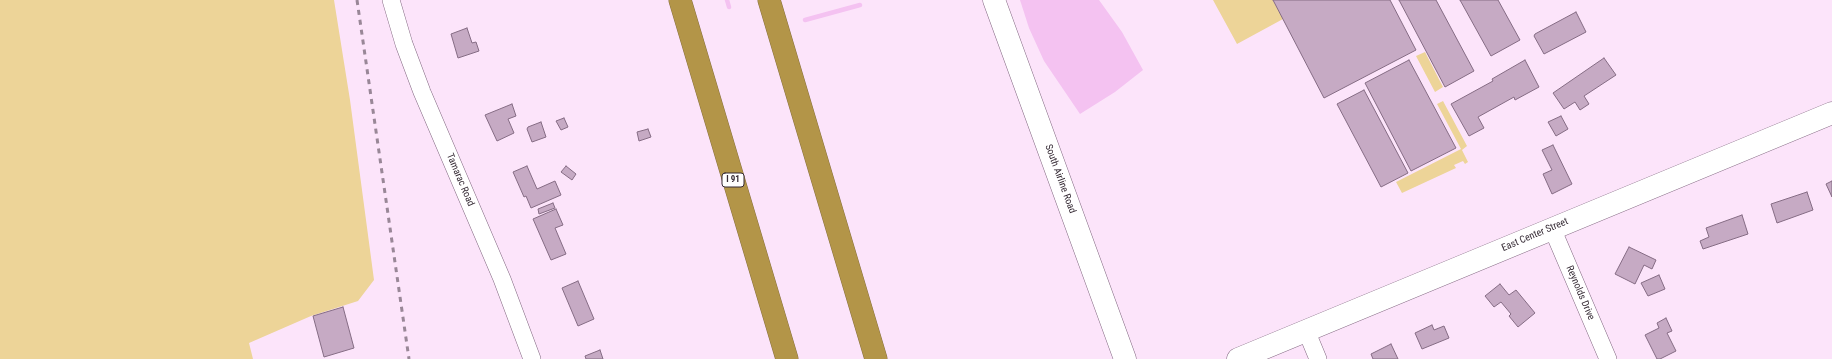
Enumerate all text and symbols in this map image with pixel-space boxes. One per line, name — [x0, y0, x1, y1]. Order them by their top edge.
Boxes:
street label: South Airline Road — [1042, 143, 1078, 215]
street label: Tamarac Road — [443, 152, 477, 208]
road number: I 91 — [722, 173, 744, 187]
street label: East Center Street — [1500, 216, 1570, 254]
street label: Reynolds Drive — [1563, 264, 1597, 322]

